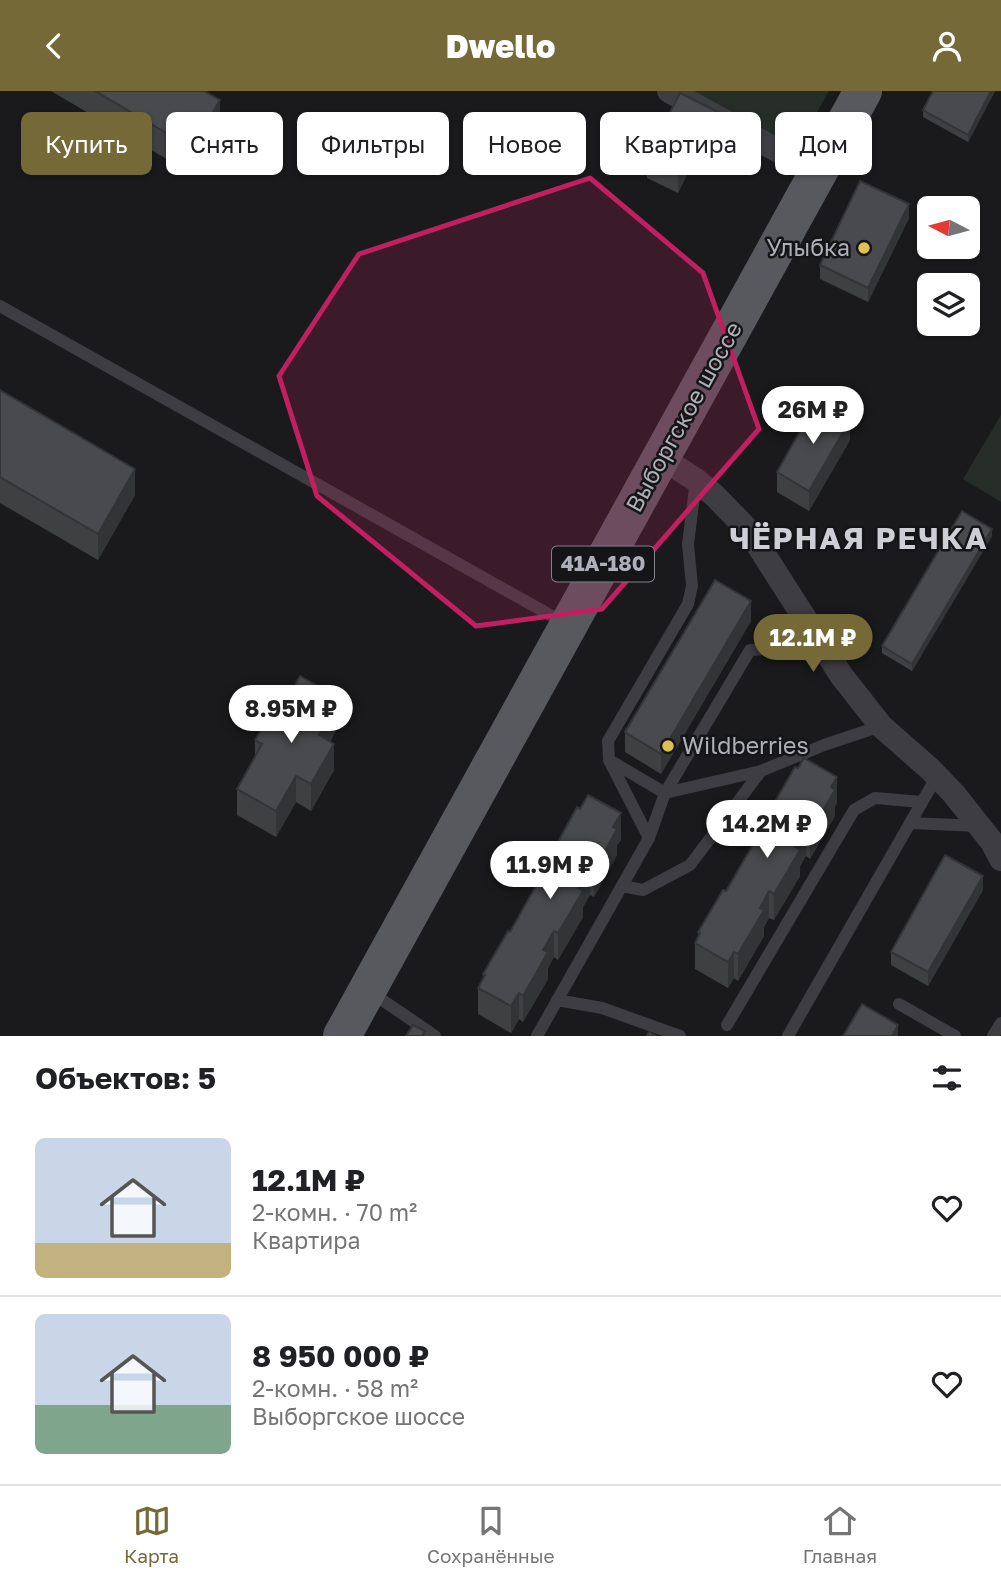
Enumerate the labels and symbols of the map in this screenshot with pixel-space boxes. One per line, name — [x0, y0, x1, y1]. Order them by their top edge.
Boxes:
north arrow — [917, 196, 980, 259]
place label: Улыбка — [767, 233, 850, 261]
marker: Улыбка — [856, 240, 872, 256]
street label: Выборгское шоссе — [619, 316, 747, 517]
pin: 26M ₽ — [764, 387, 862, 446]
district label: ЧЁРНАЯ РЕЧКА — [729, 520, 989, 556]
road number: 41А-180 — [552, 547, 654, 581]
pin: 12.1M ₽ — [748, 615, 878, 674]
pin: 8.95M ₽ — [226, 685, 356, 745]
place label: Wildberries — [682, 731, 809, 759]
marker: Wildberries — [660, 738, 676, 754]
pin: 14.2M ₽ — [702, 801, 832, 860]
pin: 11.9M ₽ — [485, 841, 615, 901]

